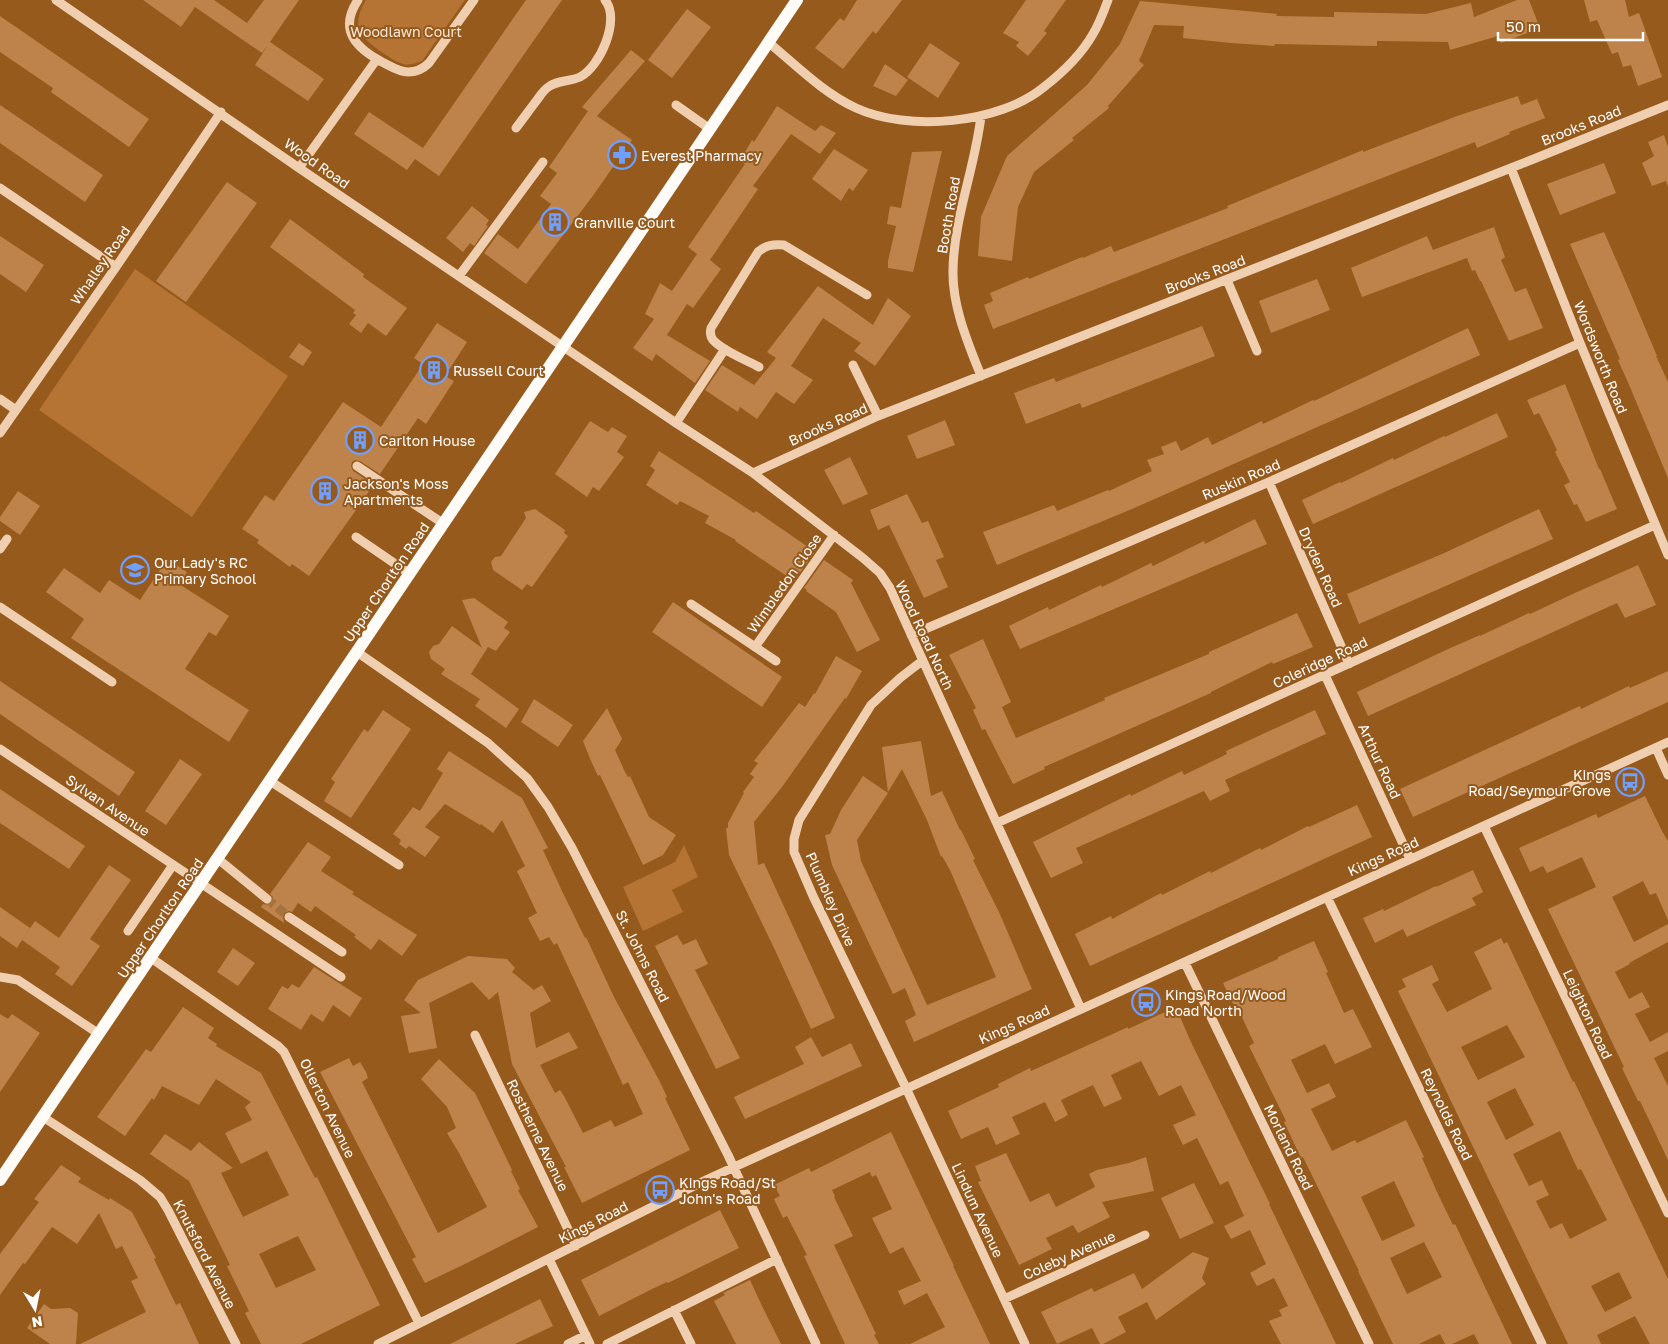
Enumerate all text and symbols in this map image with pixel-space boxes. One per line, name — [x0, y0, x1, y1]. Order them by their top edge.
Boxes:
scale bar — [1498, 10, 1643, 42]
text: 50 m — [1506, 17, 1541, 35]
park label: Woodlawn Court — [350, 23, 462, 40]
street label: Brooks Road — [1539, 101, 1623, 149]
street label: Wood Road — [281, 134, 353, 192]
pharmacy icon: Everest Pharmacy — [607, 140, 637, 170]
place label: Everest Pharmacy — [641, 147, 762, 164]
street label: Booth Road — [933, 175, 963, 255]
building icon: Granville Court — [540, 207, 570, 237]
place label: Granville Court — [574, 214, 675, 231]
street label: Whalley Road — [67, 222, 133, 308]
street label: Brooks Road — [1162, 251, 1248, 297]
street label: Wordsworth Road — [1571, 298, 1631, 416]
building icon: Russell Court — [419, 355, 449, 385]
place label: Russell Court — [453, 362, 544, 379]
street label: Brooks Road — [786, 399, 870, 449]
building icon: Carlton House — [345, 425, 375, 455]
place label: Carlton House — [379, 432, 475, 449]
street label: Ruskin Road — [1199, 455, 1283, 503]
place label: Jackson's Moss Apartments — [344, 475, 449, 508]
building icon: Jackson's Moss Apartments — [310, 476, 340, 506]
street label: Upper Chorlton Road — [339, 519, 433, 645]
street label: Dryden Road — [1296, 524, 1346, 610]
street label: Wimbledon Close — [743, 530, 825, 636]
place label: Our Lady's RC Primary School — [154, 554, 256, 587]
school or university icon: Our Lady's RC Primary School — [120, 555, 150, 585]
street label: Wood Road North — [892, 578, 958, 692]
street label: Coleridge Road — [1270, 633, 1370, 691]
street label: Arthur Road — [1355, 721, 1405, 801]
place label: Kings Road/Seymour Grove — [1468, 766, 1611, 799]
bus stop icon: Kings Road/Seymour Grove — [1615, 767, 1645, 797]
street label: Sylvan Avenue — [63, 771, 153, 839]
street label: Kings Road — [1345, 833, 1421, 879]
street label: Plumbley Drive — [803, 849, 859, 949]
street label: Upper Chorlton Road — [113, 855, 207, 981]
street label: St. Johns Road — [612, 907, 674, 1005]
street label: Leighton Road — [1560, 966, 1616, 1062]
place label: Kings Road/Wood Road North — [1165, 986, 1286, 1019]
bus stop icon: Kings Road/Wood Road North — [1131, 987, 1161, 1017]
street label: Kings Road — [976, 1001, 1052, 1047]
street label: Ollerton Avenue — [297, 1055, 359, 1161]
street label: Reynolds Road — [1417, 1065, 1477, 1163]
street label: Rostherne Avenue — [503, 1076, 573, 1194]
street label: Morland Road — [1261, 1101, 1317, 1193]
street label: Lindum Avenue — [949, 1160, 1007, 1260]
place label: Kings Road/St John's Road — [679, 1174, 776, 1207]
bus stop icon: Kings Road/St John's Road — [645, 1175, 675, 1205]
street label: Knutsford Avenue — [170, 1197, 240, 1311]
street label: Kings Road — [555, 1197, 631, 1247]
street label: Coleby Avenue — [1020, 1227, 1118, 1283]
north arrow — [10, 1284, 60, 1334]
text: N — [31, 1313, 44, 1332]

